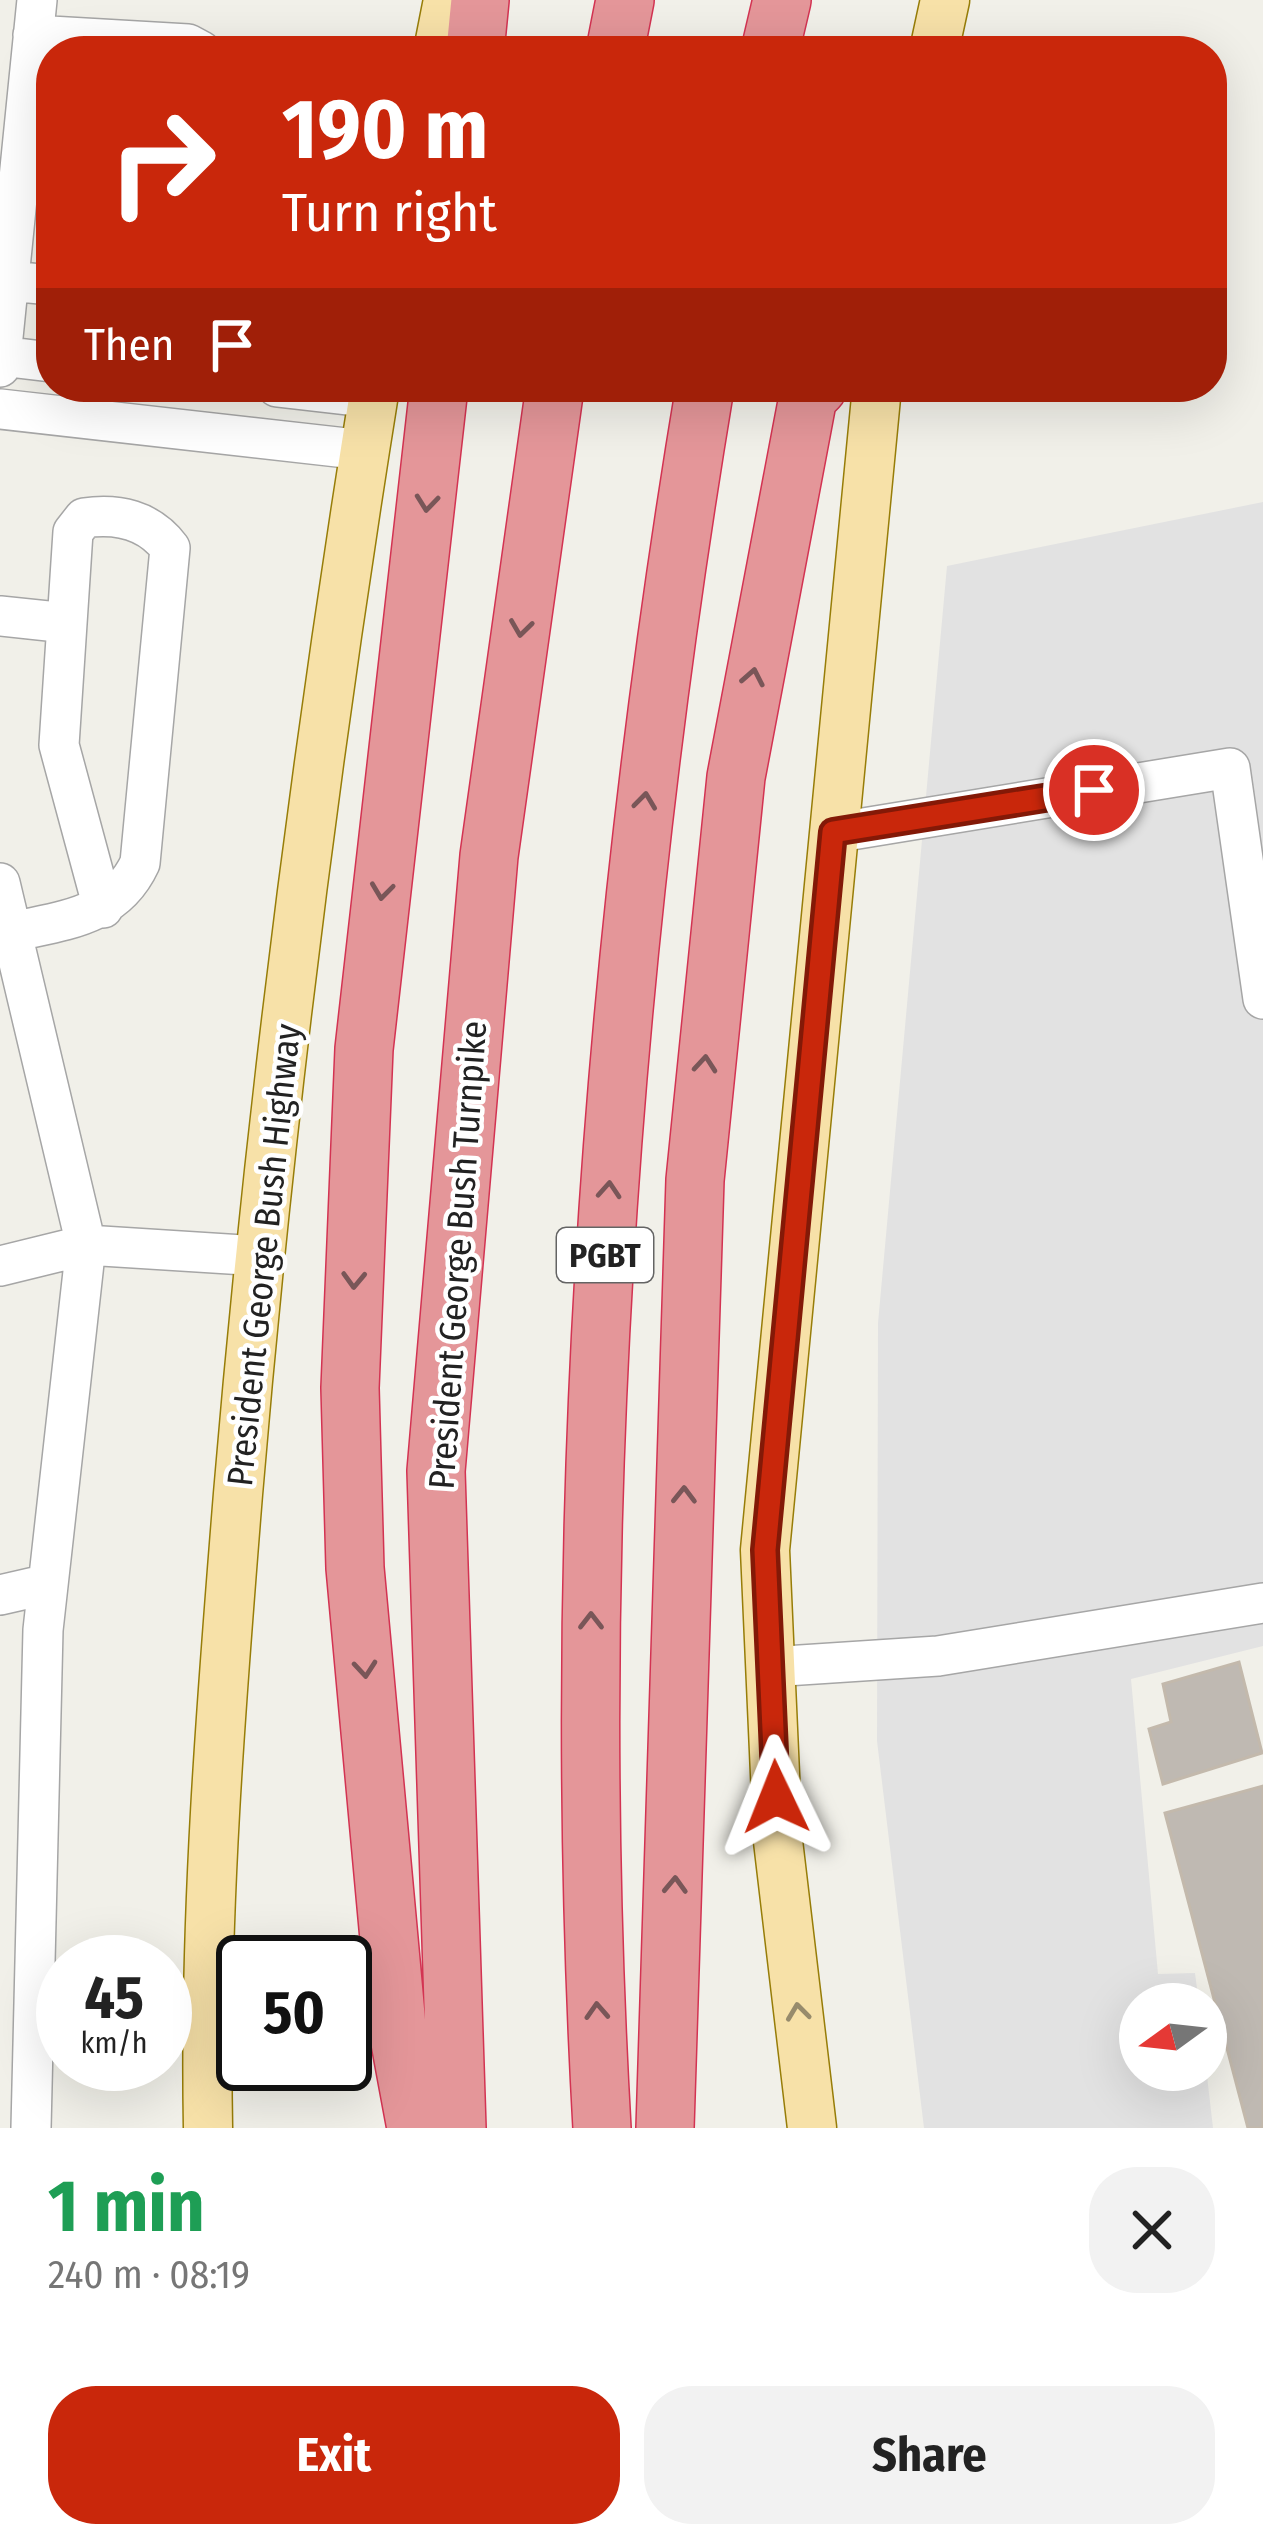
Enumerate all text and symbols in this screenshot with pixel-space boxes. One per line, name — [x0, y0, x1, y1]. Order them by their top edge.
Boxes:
text: 190 m — [282, 79, 488, 180]
icon: right — [84, 84, 240, 240]
text: Turn right — [282, 181, 497, 245]
icon: arrive — [199, 312, 265, 378]
text: Then — [84, 318, 175, 372]
one-way arrow — [414, 493, 440, 513]
one-way arrow — [509, 618, 535, 637]
one-way arrow — [740, 668, 765, 688]
pin — [1043, 739, 1145, 841]
icon: arrive — [1061, 757, 1127, 823]
one-way arrow — [631, 791, 657, 811]
one-way arrow — [369, 881, 395, 901]
street label: President George Bush Turnpike — [420, 1019, 496, 1491]
street label: President George Bush Highway — [218, 1022, 310, 1488]
one-way arrow — [692, 1054, 718, 1073]
one-way arrow — [596, 1180, 622, 1199]
road number: PGBT — [557, 1228, 653, 1282]
one-way arrow — [341, 1271, 367, 1290]
one-way arrow — [671, 1485, 697, 1503]
one-way arrow — [578, 1611, 604, 1630]
one-way arrow — [352, 1660, 377, 1679]
position arrow — [713, 1734, 839, 1860]
one-way arrow — [662, 1875, 688, 1894]
speed limit sign: 50 — [216, 1935, 372, 2091]
text: 45 — [84, 1962, 144, 2034]
north arrow — [1119, 1983, 1227, 2091]
map controls — [1119, 1983, 1227, 2091]
one-way arrow — [584, 2001, 610, 2020]
one-way arrow — [785, 2002, 811, 2022]
text: km/h — [81, 2025, 147, 2061]
text: 1 min — [48, 2164, 205, 2250]
button: close — [1089, 2167, 1215, 2293]
text: 240 m · 08:19 — [48, 2252, 250, 2298]
button: Exit — [48, 2386, 620, 2524]
button: Share — [644, 2386, 1215, 2524]

